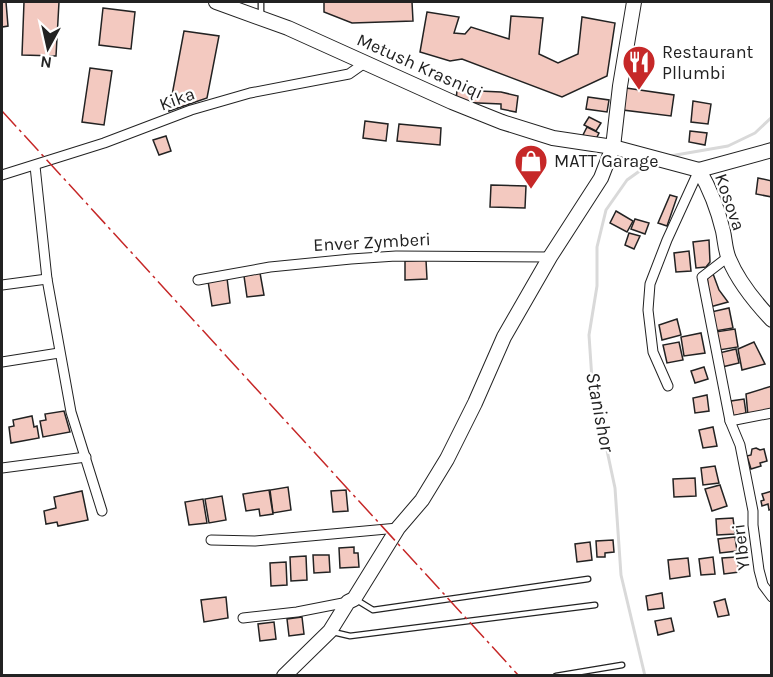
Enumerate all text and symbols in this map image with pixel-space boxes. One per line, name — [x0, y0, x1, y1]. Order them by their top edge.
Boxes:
north arrow — [18, 18, 78, 78]
street label: Metush Krasniqi — [354, 28, 486, 104]
place label: Restaurant Pllumbi — [662, 41, 754, 84]
restaurant icon: Restaurant Pllumbi — [621, 44, 657, 91]
text: N — [39, 52, 53, 73]
street label: Kika — [156, 82, 198, 116]
shop icon: MATT Garage — [513, 143, 549, 190]
place label: MATT Garage — [554, 150, 658, 172]
street label: Kosova — [710, 171, 750, 233]
street label: Enver Zymberi — [313, 228, 431, 256]
water label: Stanishor — [581, 370, 619, 455]
street label: Ylberi — [727, 522, 755, 572]

